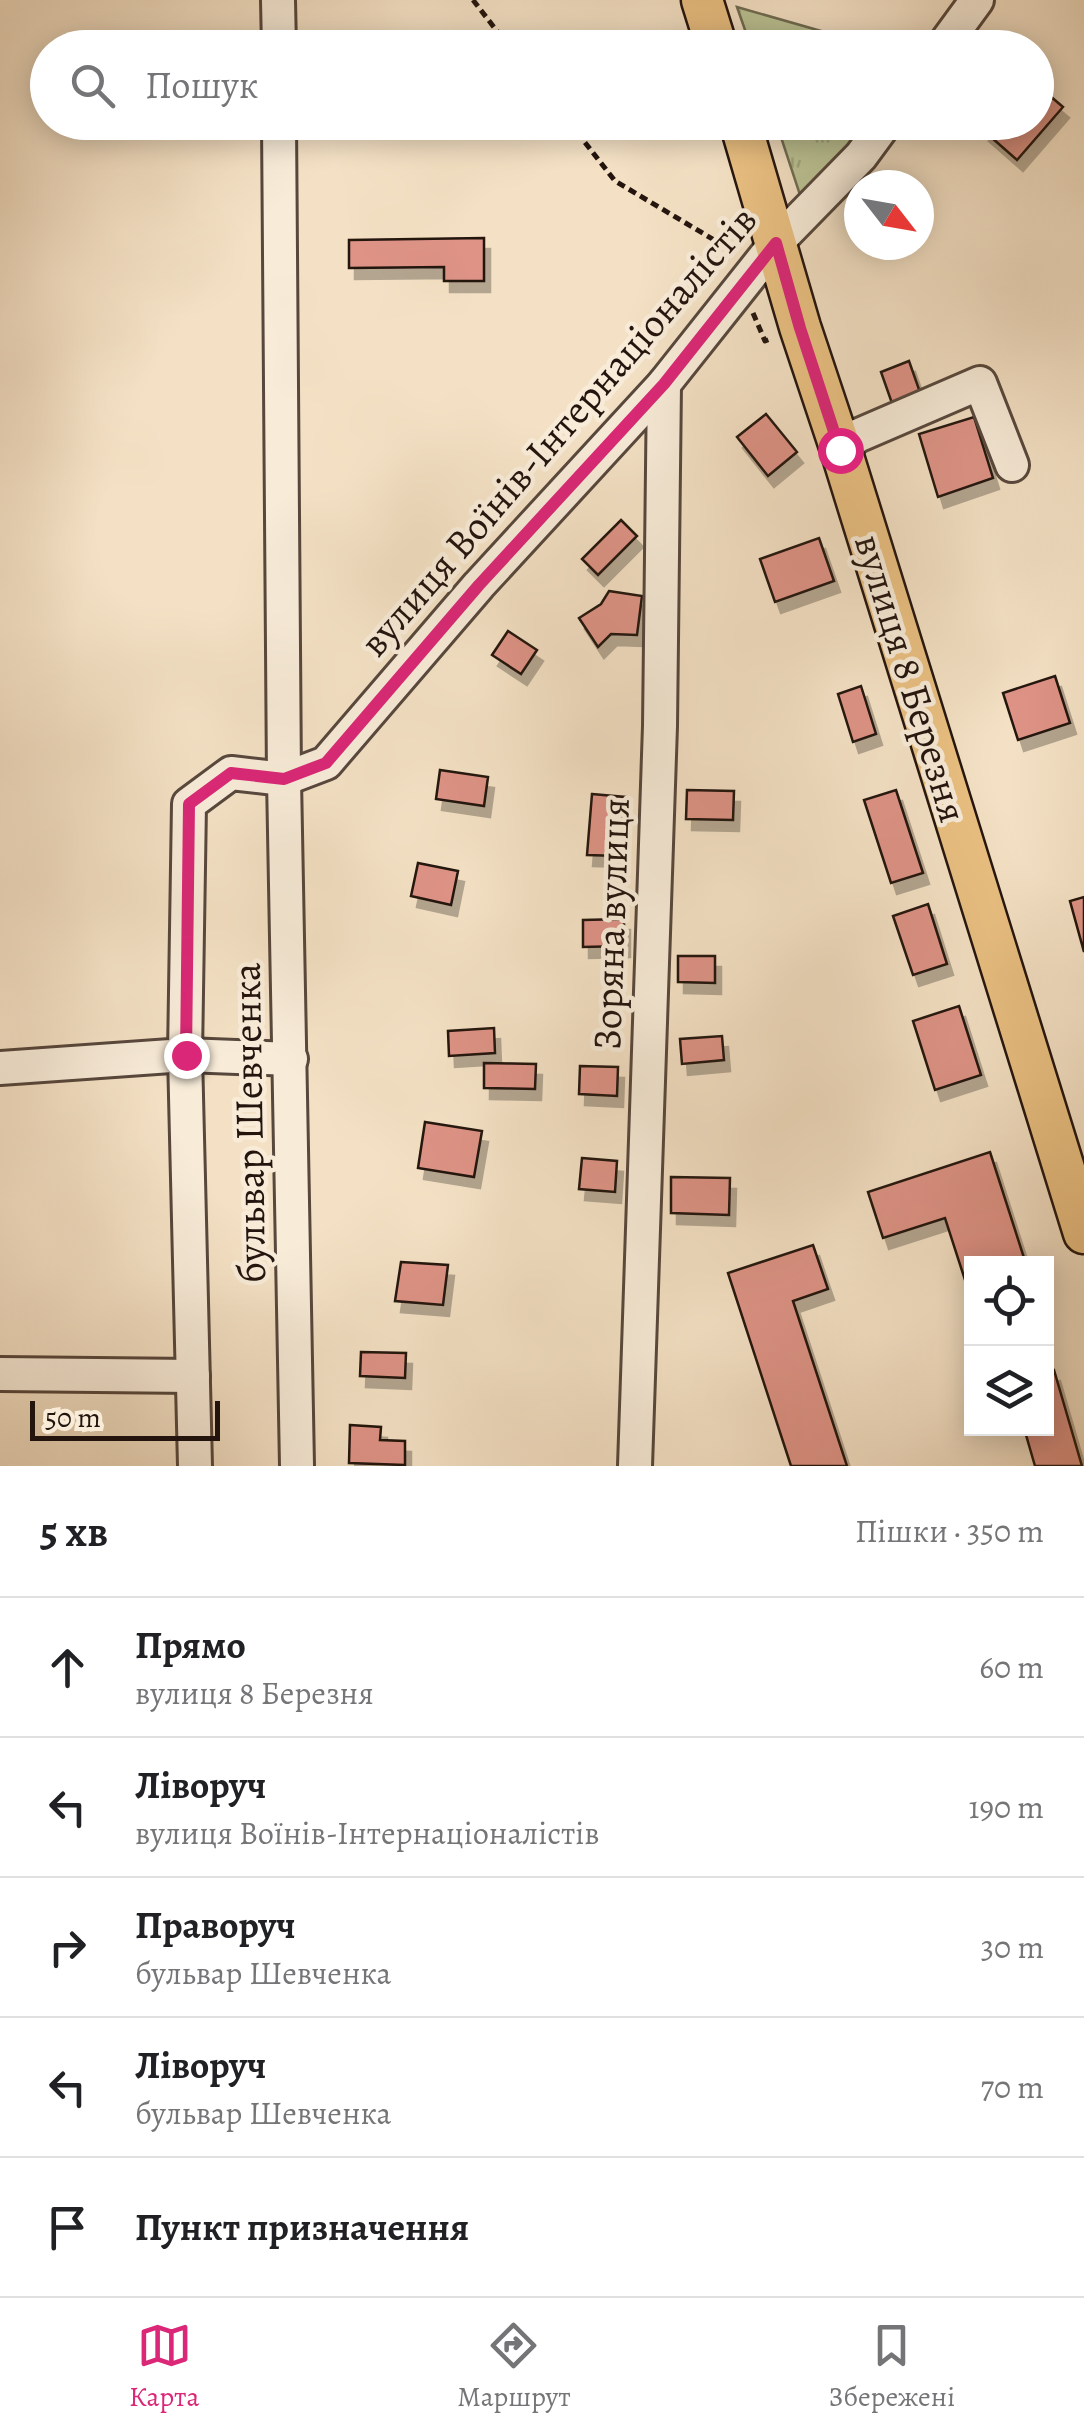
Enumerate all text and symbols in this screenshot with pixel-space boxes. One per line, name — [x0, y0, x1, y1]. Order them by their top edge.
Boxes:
search box — [30, 30, 1054, 140]
icon: search — [65, 58, 120, 113]
text: Пошук — [145, 59, 258, 111]
north arrow — [844, 170, 934, 260]
street label: вулиця Воїнів-Інтернаціоналістів — [347, 194, 769, 668]
route start — [818, 428, 864, 474]
street label: вулиця 8 Березня — [841, 527, 981, 829]
street label: Зоряна вулиця — [579, 797, 643, 1051]
street label: бульвар Шевченка — [219, 962, 279, 1284]
route end — [164, 1033, 210, 1079]
map controls — [964, 1256, 1054, 1436]
button: locate — [964, 1256, 1054, 1346]
button: layers — [964, 1346, 1054, 1436]
scale bar — [30, 1396, 220, 1440]
text: 50 m — [45, 1399, 101, 1437]
text: 5 хв — [40, 1503, 108, 1560]
text: Пішки · 350 m — [855, 1509, 1044, 1553]
text: Прямо — [135, 1619, 246, 1671]
icon: ahead — [40, 1640, 95, 1695]
text: 60 m — [979, 1645, 1044, 1689]
text: вулиця 8 Березня — [135, 1671, 374, 1715]
text: Ліворуч — [135, 1759, 266, 1811]
icon: left — [40, 1780, 95, 1835]
text: 190 m — [968, 1785, 1044, 1829]
text: вулиця Воїнів-Інтернаціоналістів — [135, 1811, 599, 1855]
text: Праворуч — [135, 1899, 296, 1951]
icon: right — [40, 1920, 95, 1975]
text: 30 m — [981, 1925, 1044, 1969]
text: бульвар Шевченка — [135, 1951, 391, 1995]
text: Ліворуч — [135, 2039, 266, 2091]
icon: left — [40, 2060, 95, 2115]
text: 70 m — [981, 2065, 1044, 2109]
text: бульвар Шевченка — [135, 2091, 391, 2135]
icon: arrive — [40, 2200, 95, 2255]
text: Пункт призначення — [135, 2201, 469, 2253]
tab: Карта — [129, 2318, 199, 2416]
tab: Маршрут — [457, 2318, 571, 2416]
tab: Збережені — [828, 2318, 955, 2416]

